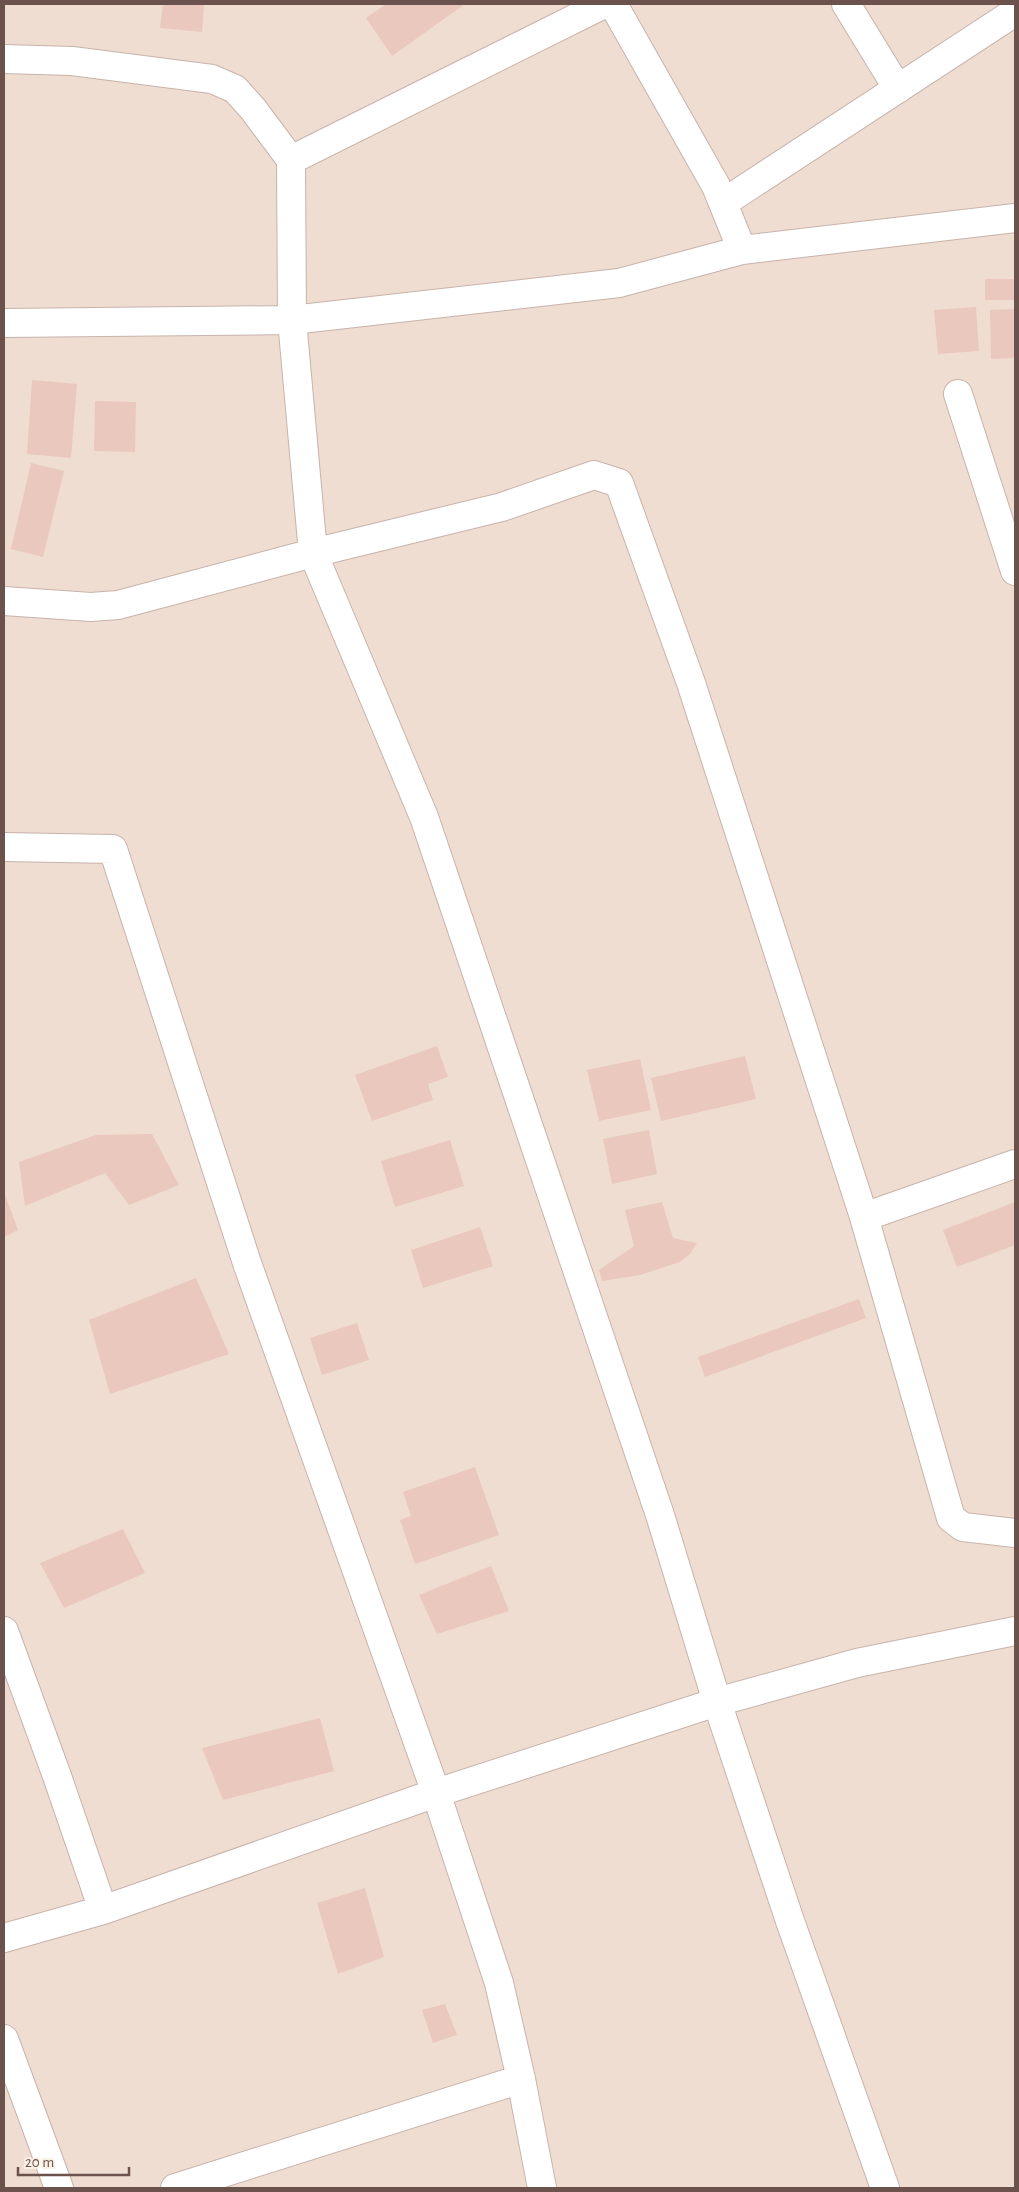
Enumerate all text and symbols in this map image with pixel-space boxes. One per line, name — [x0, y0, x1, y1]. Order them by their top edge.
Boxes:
scale bar — [18, 2144, 129, 2176]
text: 20 m — [25, 2155, 54, 2170]

